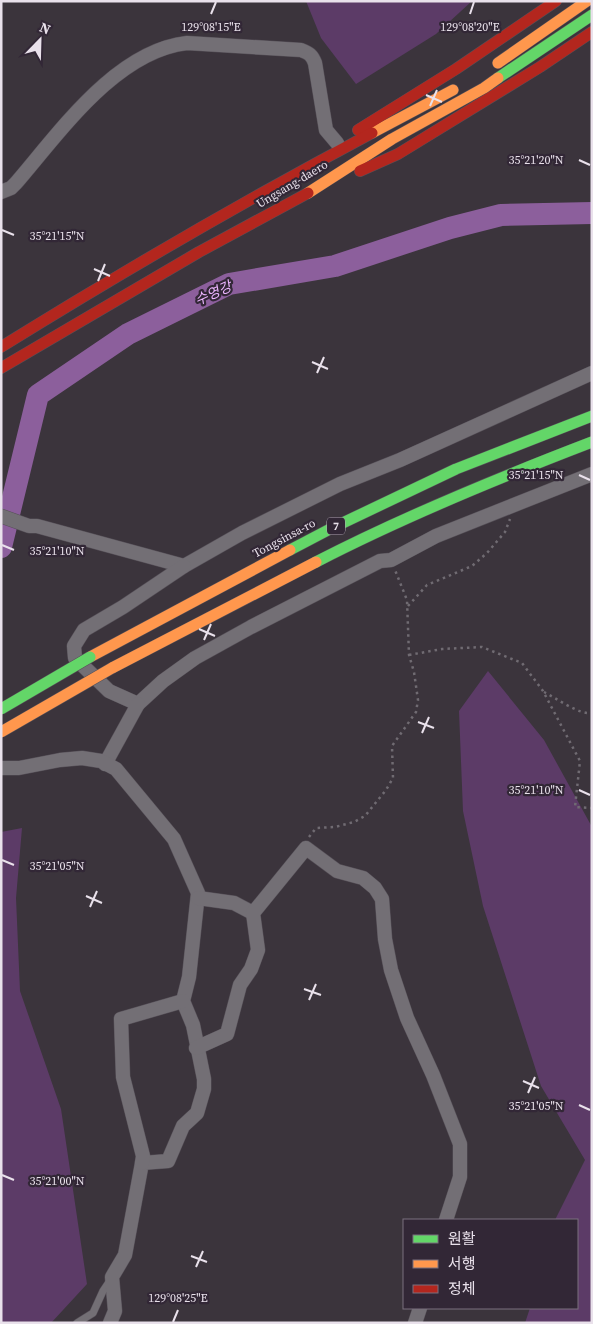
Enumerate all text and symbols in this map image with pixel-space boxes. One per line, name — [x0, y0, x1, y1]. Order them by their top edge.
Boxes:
north arrow — [15, 15, 65, 65]
text: N — [36, 17, 54, 39]
text: 129°08'15"E — [181, 19, 241, 35]
text: 129°08'20"E — [440, 19, 500, 35]
text: 35°21'20"N — [508, 152, 564, 168]
street label: Ungsang-daero — [253, 156, 331, 212]
text: 35°21'15"N — [29, 228, 85, 244]
water label: 수영강 — [191, 275, 237, 310]
text: 35°21'15"N — [508, 467, 564, 483]
street label: Tongsinsa-ro — [250, 515, 319, 561]
road number: 7 — [327, 518, 345, 534]
text: 35°21'10"N — [29, 543, 85, 559]
text: 35°21'10"N — [508, 782, 564, 798]
text: 35°21'05"N — [29, 858, 85, 874]
text: 35°21'05"N — [508, 1098, 564, 1114]
text: 35°21'00"N — [29, 1173, 85, 1189]
legend — [403, 1219, 578, 1309]
text: 원활 — [448, 1228, 476, 1249]
text: 서행 — [448, 1253, 476, 1274]
text: 정체 — [448, 1278, 476, 1299]
text: 129°08'25"E — [148, 1290, 208, 1306]

